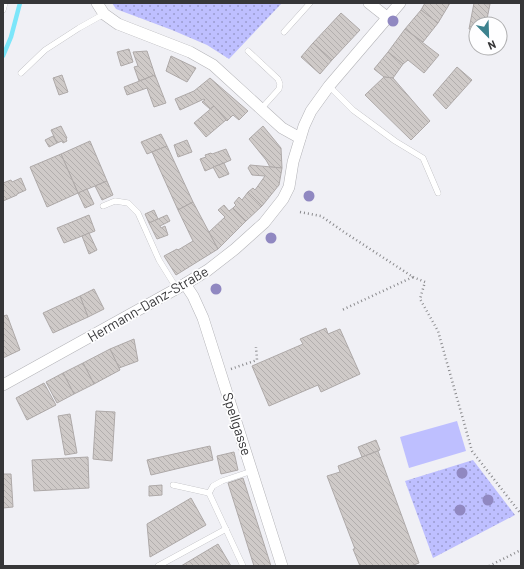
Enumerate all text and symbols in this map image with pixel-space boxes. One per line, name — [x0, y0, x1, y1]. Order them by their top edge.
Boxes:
north arrow — [468, 16, 508, 56]
text: N — [486, 38, 498, 53]
street label: Hermann-Danz-Straße — [84, 262, 211, 345]
street label: Spellgasse — [219, 390, 256, 457]

